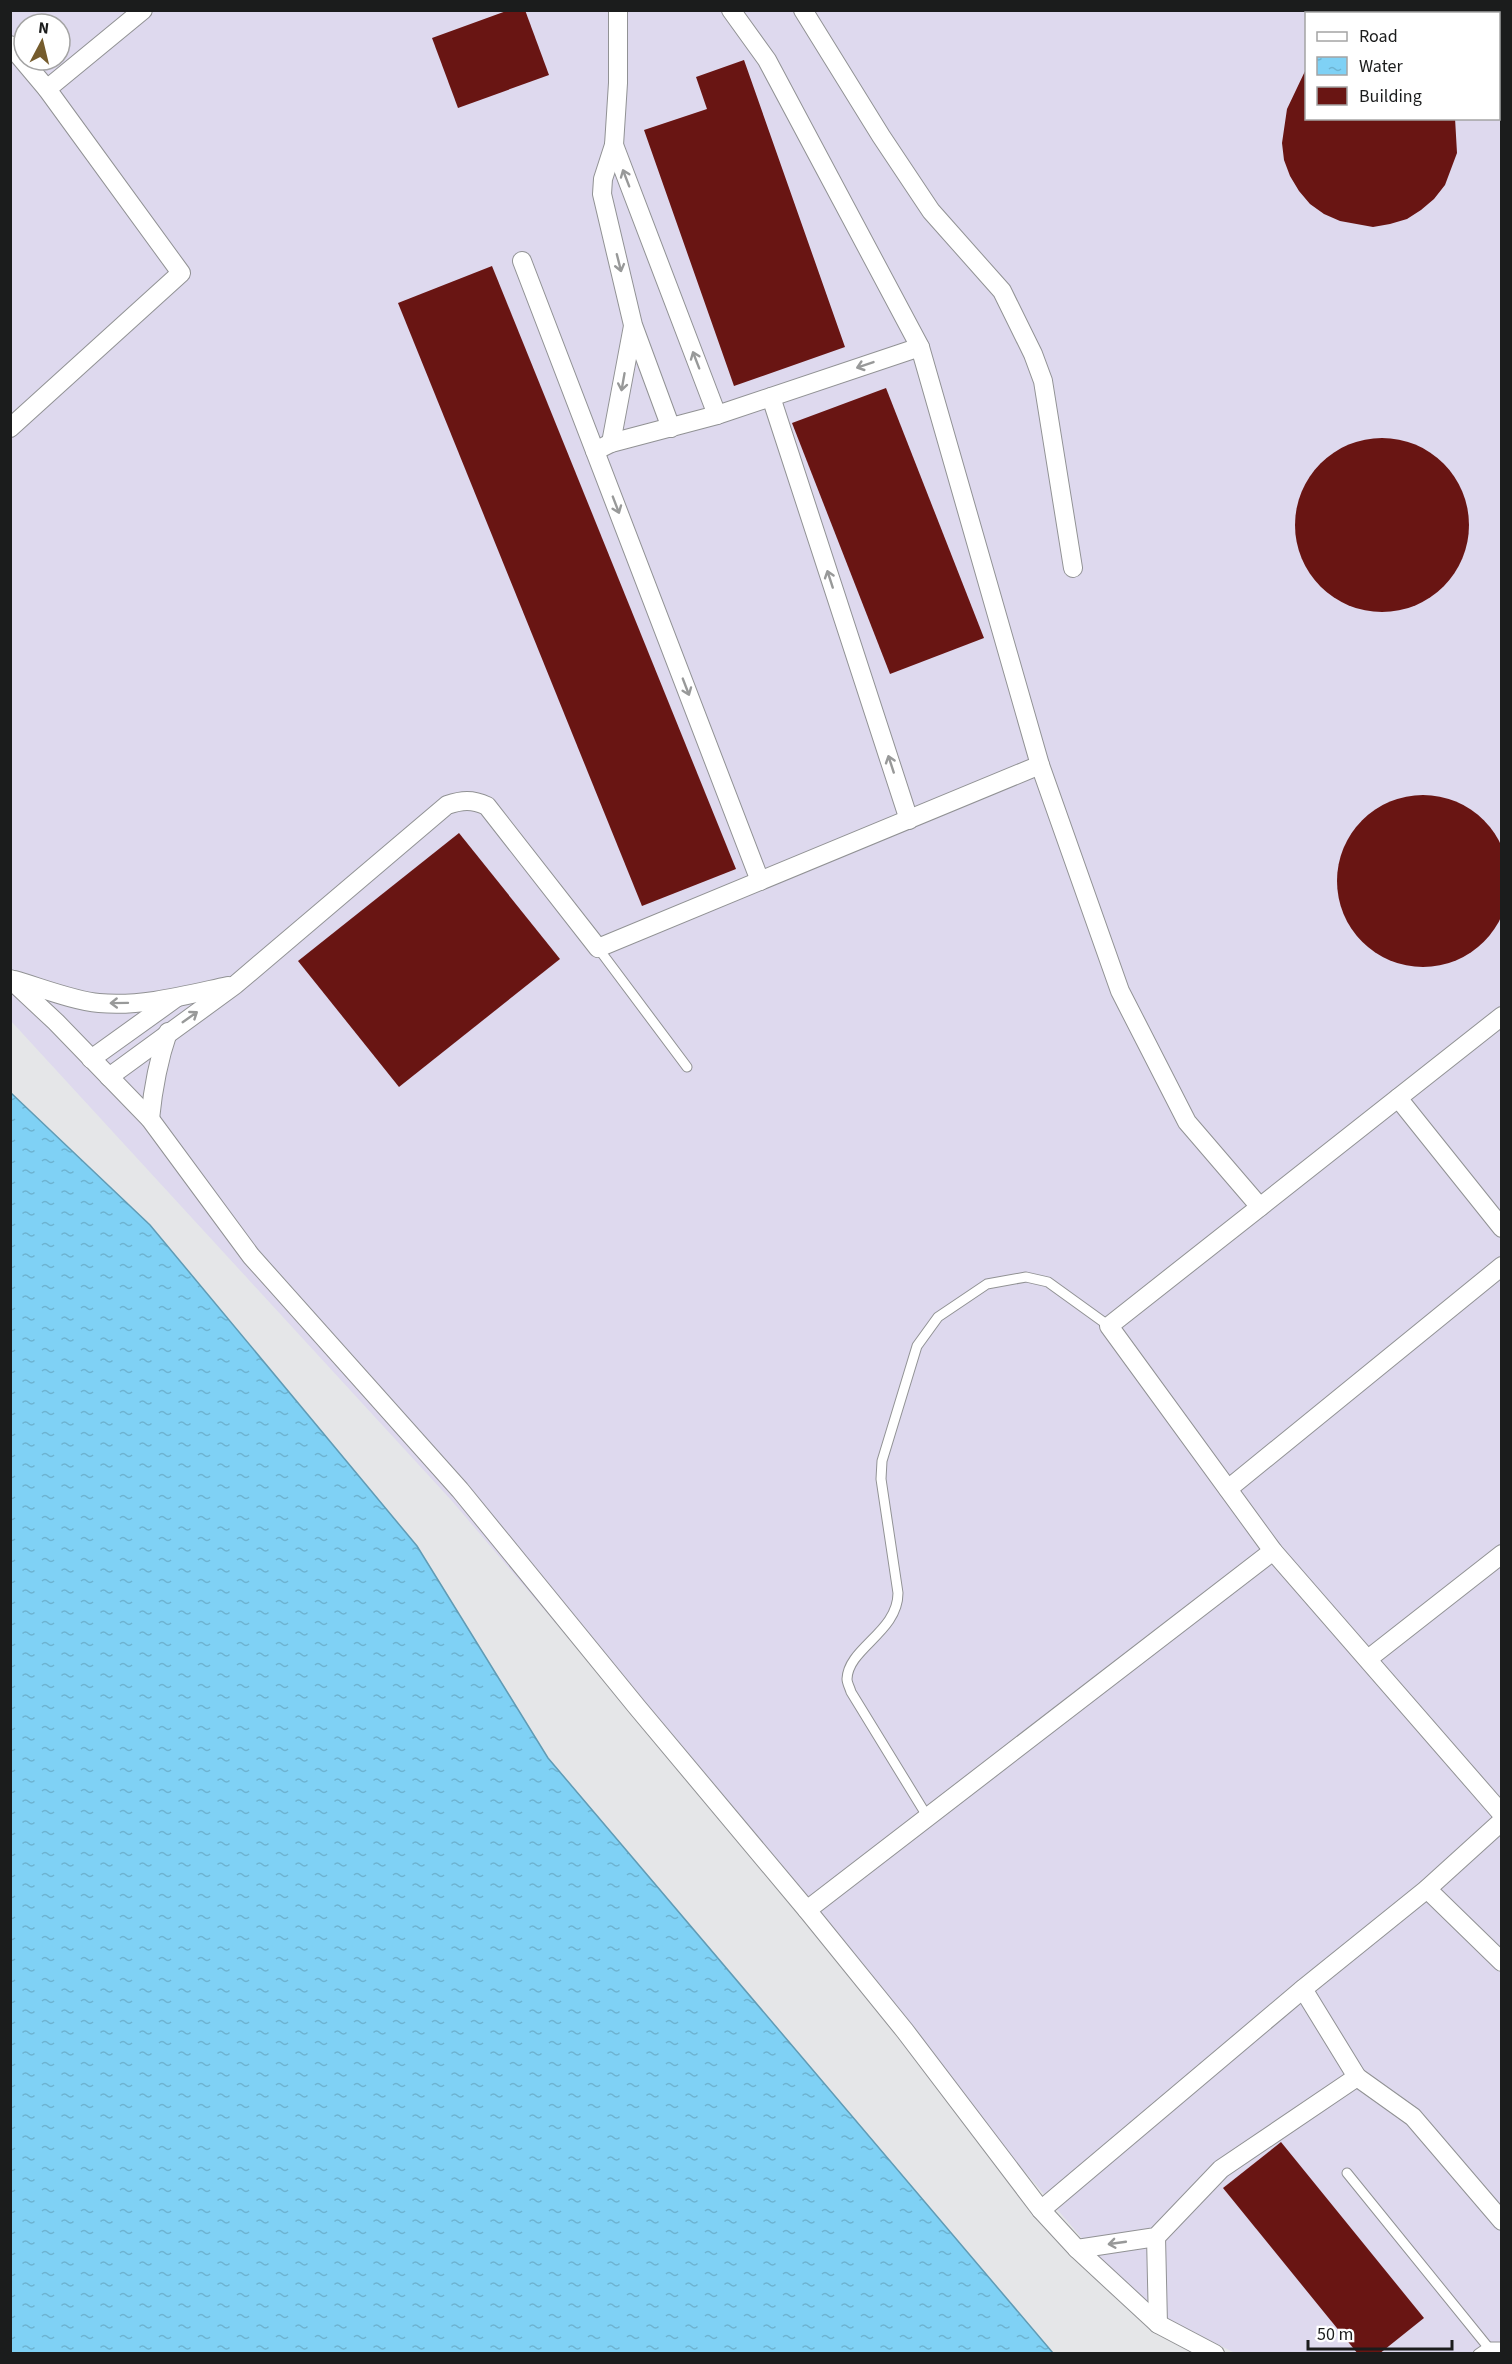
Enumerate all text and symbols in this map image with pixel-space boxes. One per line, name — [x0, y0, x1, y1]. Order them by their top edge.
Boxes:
north arrow — [12, 12, 72, 72]
legend — [1305, 12, 1500, 120]
text: N — [37, 17, 50, 40]
text: Road — [1359, 24, 1398, 49]
text: Water — [1359, 54, 1403, 79]
text: Building — [1359, 84, 1422, 109]
one-way arrow — [620, 169, 631, 188]
one-way arrow — [613, 253, 625, 272]
one-way arrow — [690, 351, 701, 370]
one-way arrow — [856, 361, 875, 372]
one-way arrow — [617, 372, 628, 392]
one-way arrow — [611, 495, 622, 514]
one-way arrow — [824, 570, 835, 589]
one-way arrow — [681, 677, 692, 696]
one-way arrow — [884, 755, 895, 774]
one-way arrow — [110, 998, 130, 1009]
one-way arrow — [181, 1011, 197, 1023]
one-way arrow — [1107, 2237, 1127, 2248]
scale bar — [1308, 2313, 1452, 2351]
text: 50 m — [1317, 2322, 1353, 2347]

